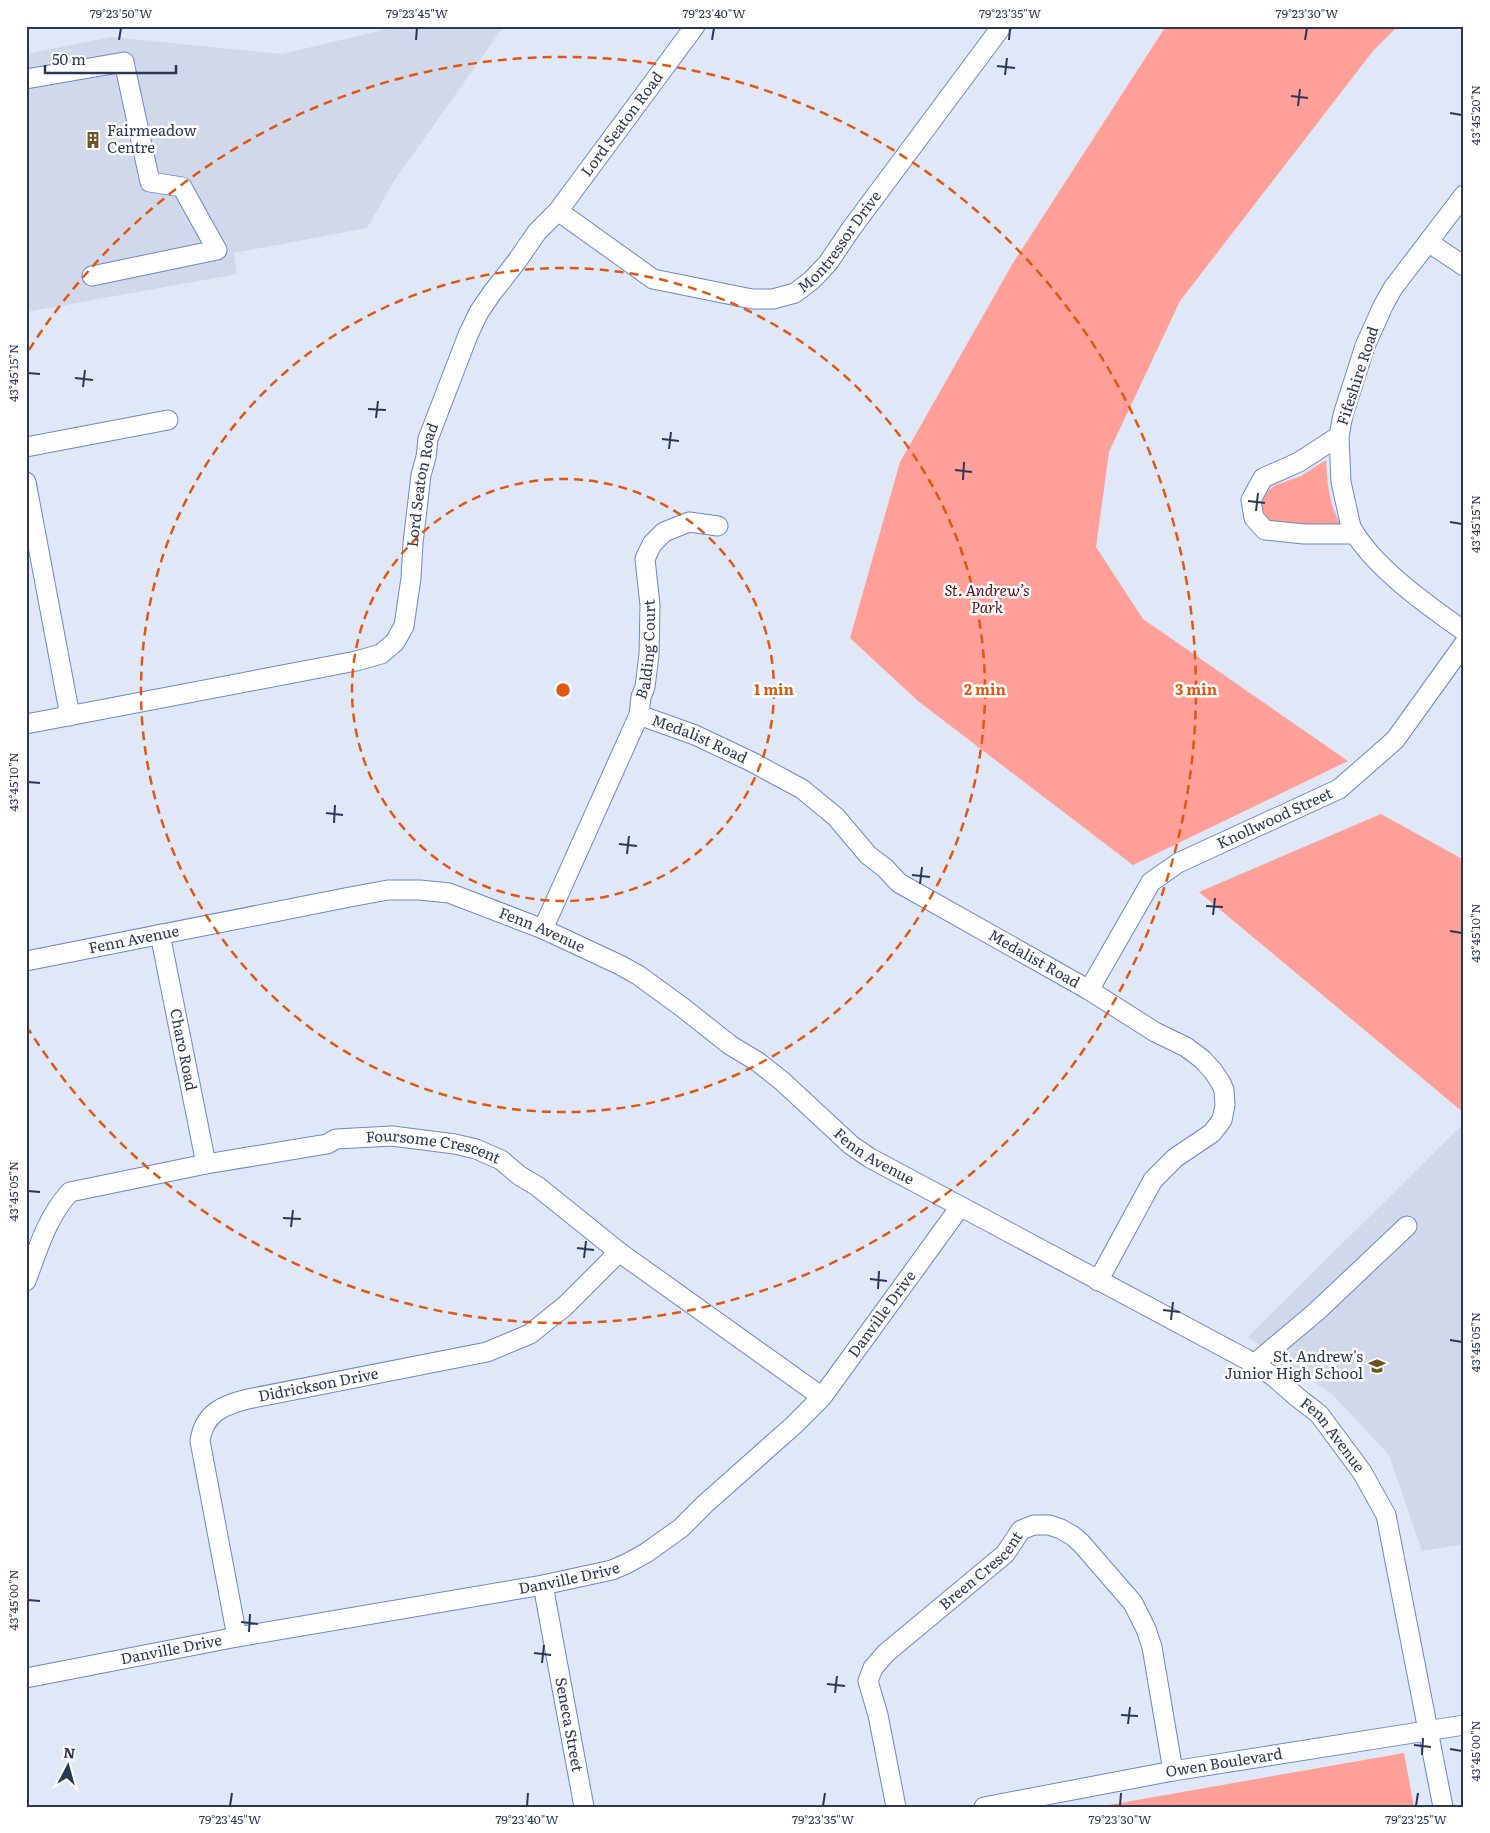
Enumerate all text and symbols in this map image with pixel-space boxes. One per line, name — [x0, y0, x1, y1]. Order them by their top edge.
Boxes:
text: 79°23'50"W — [90, 4, 152, 22]
text: 79°23'45"W — [386, 4, 448, 22]
text: 79°23'40"W — [682, 4, 746, 22]
text: 79°23'35"W — [979, 4, 1041, 22]
text: 79°23'30"W — [1276, 4, 1338, 22]
scale bar — [45, 42, 176, 74]
text: 50 m — [52, 47, 86, 70]
street label: Lord Seaton Road — [574, 66, 668, 181]
text: 43°45'20"N — [1466, 85, 1484, 145]
place label: Fairmeadow Centre — [107, 118, 197, 158]
building icon: Fairmeadow Centre — [83, 130, 103, 150]
street label: Montressor Drive — [792, 185, 886, 297]
street label: Fifeshire Road — [1330, 323, 1383, 428]
text: 43°45'15"N — [4, 344, 22, 402]
street label: Lord Seaton Road — [400, 419, 443, 548]
text: 43°45'15"N — [1466, 495, 1484, 553]
park label: St. Andrew’s Park — [944, 578, 1030, 618]
street label: Balding Court — [628, 598, 660, 702]
text: 1 min — [754, 677, 795, 700]
text: 2 min — [964, 677, 1007, 700]
text: 3 min — [1175, 677, 1218, 700]
centre of rings — [554, 681, 572, 699]
street label: Medalist Road — [649, 707, 752, 768]
text: 43°45'10"N — [4, 752, 22, 812]
street label: Knollwood Street — [1213, 781, 1336, 854]
street label: Fenn Avenue — [496, 900, 590, 957]
text: 43°45'10"N — [1466, 903, 1484, 963]
street label: Fenn Avenue — [86, 918, 181, 958]
street label: Medalist Road — [985, 923, 1085, 993]
street label: Charo Road — [165, 1006, 204, 1093]
street label: Fenn Avenue — [829, 1122, 919, 1190]
street label: Foursome Crescent — [365, 1123, 505, 1168]
text: 43°45'05"N — [4, 1161, 22, 1221]
street label: Danville Drive — [841, 1265, 921, 1362]
text: 43°45'05"N — [1466, 1312, 1484, 1372]
place label: St. Andrew's Junior High School — [1225, 1344, 1363, 1384]
school or university icon: St. Andrew's Junior High School — [1367, 1356, 1387, 1376]
street label: Didrickson Drive — [256, 1361, 380, 1407]
street label: Fenn Avenue — [1296, 1391, 1372, 1477]
street label: Breen Crescent — [933, 1526, 1027, 1615]
street label: Danville Drive — [516, 1555, 623, 1599]
text: 43°45'00"N — [4, 1569, 22, 1631]
street label: Danville Drive — [118, 1627, 224, 1669]
street label: Seneca Street — [550, 1675, 590, 1774]
text: 43°45'00"N — [1466, 1720, 1484, 1782]
north arrow — [42, 1740, 92, 1790]
street label: Owen Boulevard — [1163, 1741, 1284, 1782]
text: N — [63, 1742, 77, 1763]
text: 79°23'45"W — [199, 1810, 261, 1828]
text: 79°23'40"W — [495, 1810, 559, 1828]
text: 79°23'35"W — [792, 1810, 854, 1828]
text: 79°23'30"W — [1089, 1810, 1151, 1828]
text: 79°23'25"W — [1385, 1810, 1447, 1828]

